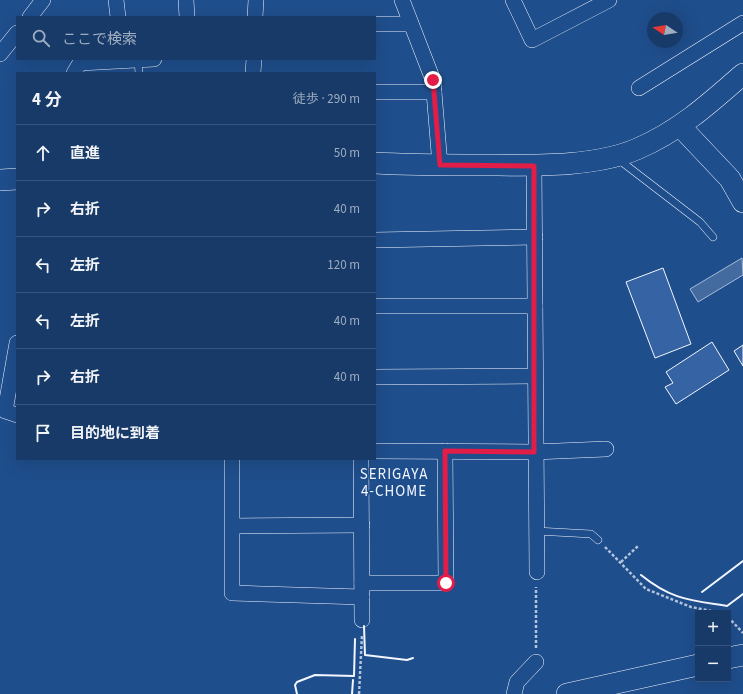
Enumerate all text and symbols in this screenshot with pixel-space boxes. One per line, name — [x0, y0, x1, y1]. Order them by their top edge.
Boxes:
north arrow — [647, 12, 683, 48]
search box — [16, 16, 376, 60]
icon: search — [30, 27, 52, 49]
text: ここで検索 — [62, 29, 137, 50]
route end — [424, 71, 442, 89]
text: 4 分 — [32, 88, 61, 112]
text: 徒歩 · 290 m — [293, 90, 360, 108]
icon: ahead — [32, 142, 54, 164]
text: 直進 — [70, 143, 100, 164]
text: 50 m — [334, 144, 360, 162]
icon: right — [32, 198, 54, 220]
text: 右折 — [70, 199, 100, 220]
text: 40 m — [334, 200, 360, 218]
icon: left — [32, 254, 54, 276]
text: 左折 — [70, 255, 100, 276]
text: 120 m — [327, 256, 360, 274]
icon: left — [32, 310, 54, 332]
text: 左折 — [70, 311, 100, 332]
text: 40 m — [334, 312, 360, 330]
icon: right — [32, 366, 54, 388]
text: 右折 — [70, 367, 100, 388]
text: 40 m — [334, 368, 360, 386]
icon: arrive — [32, 422, 54, 444]
text: 目的地に到着 — [70, 423, 160, 444]
district label: SERIGAYA 4-CHOME — [360, 464, 428, 502]
route start — [437, 574, 455, 592]
map controls — [695, 610, 731, 682]
button: + — [695, 610, 731, 646]
button: − — [695, 646, 731, 682]

